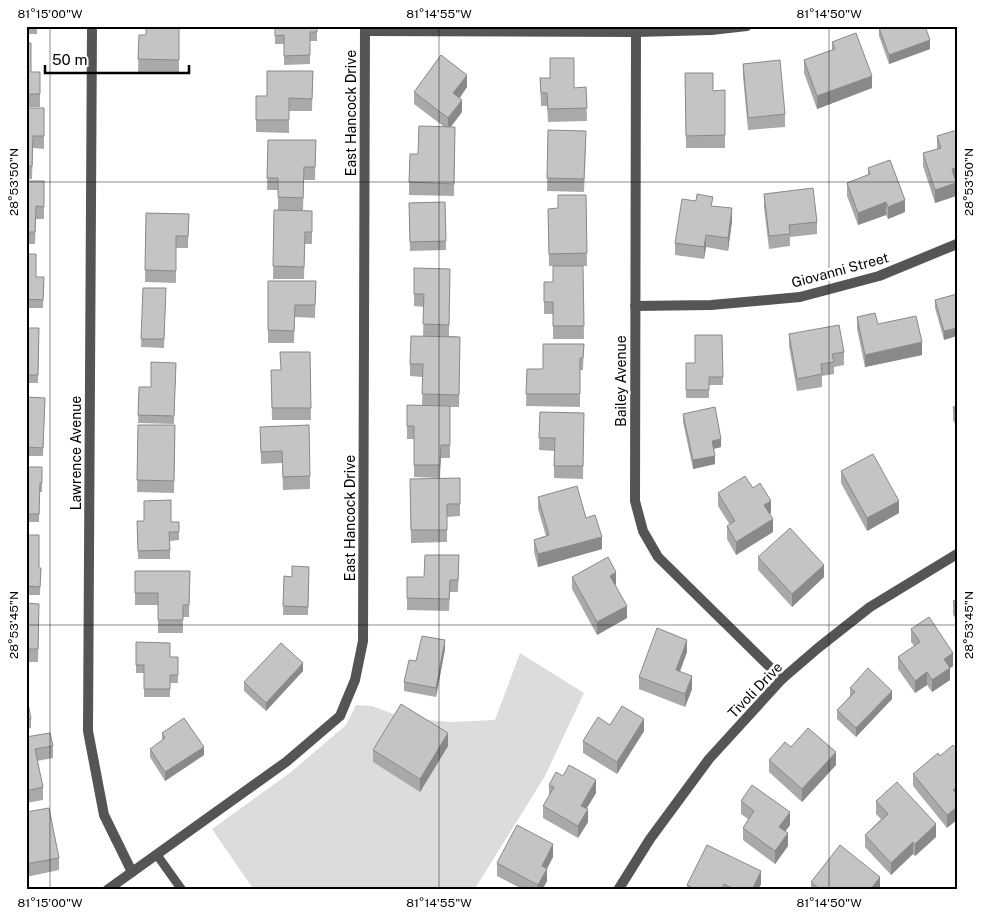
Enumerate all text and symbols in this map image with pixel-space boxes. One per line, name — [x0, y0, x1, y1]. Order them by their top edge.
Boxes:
text: 81°15'00"W — [18, 7, 83, 21]
text: 81°14'55"W — [406, 7, 472, 21]
text: 81°14'50"W — [796, 7, 862, 21]
scale bar — [45, 42, 189, 74]
street label: East Hancock Drive — [343, 50, 359, 176]
text: 50 m — [52, 51, 87, 68]
text: 28°53'50"N — [7, 148, 21, 216]
text: 28°53'50"N — [962, 148, 976, 216]
street label: Giovanni Street — [790, 249, 890, 291]
street label: Bailey Avenue — [613, 335, 629, 427]
street label: Lawrence Avenue — [68, 396, 84, 510]
street label: East Hancock Drive — [342, 455, 358, 581]
text: 28°53'45"N — [7, 591, 21, 659]
text: 28°53'45"N — [962, 591, 976, 659]
street label: Tivoli Drive — [725, 659, 786, 721]
text: 81°15'00"W — [18, 896, 83, 910]
text: 81°14'55"W — [406, 896, 472, 910]
text: 81°14'50"W — [796, 896, 862, 910]

